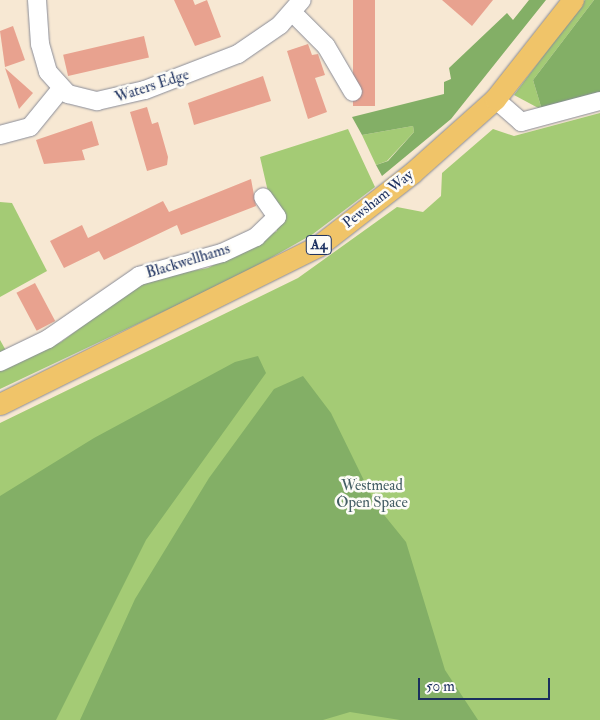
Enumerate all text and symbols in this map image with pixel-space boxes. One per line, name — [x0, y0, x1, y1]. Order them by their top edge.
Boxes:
street label: Waters Edge — [113, 66, 191, 106]
street label: Pewsham Way — [339, 166, 417, 232]
road number: A4 — [305, 234, 333, 256]
street label: Blackwellhams — [144, 240, 232, 282]
park label: Westmead Open Space — [336, 476, 408, 511]
scale bar — [420, 668, 552, 700]
text: 50 m — [426, 677, 455, 696]

